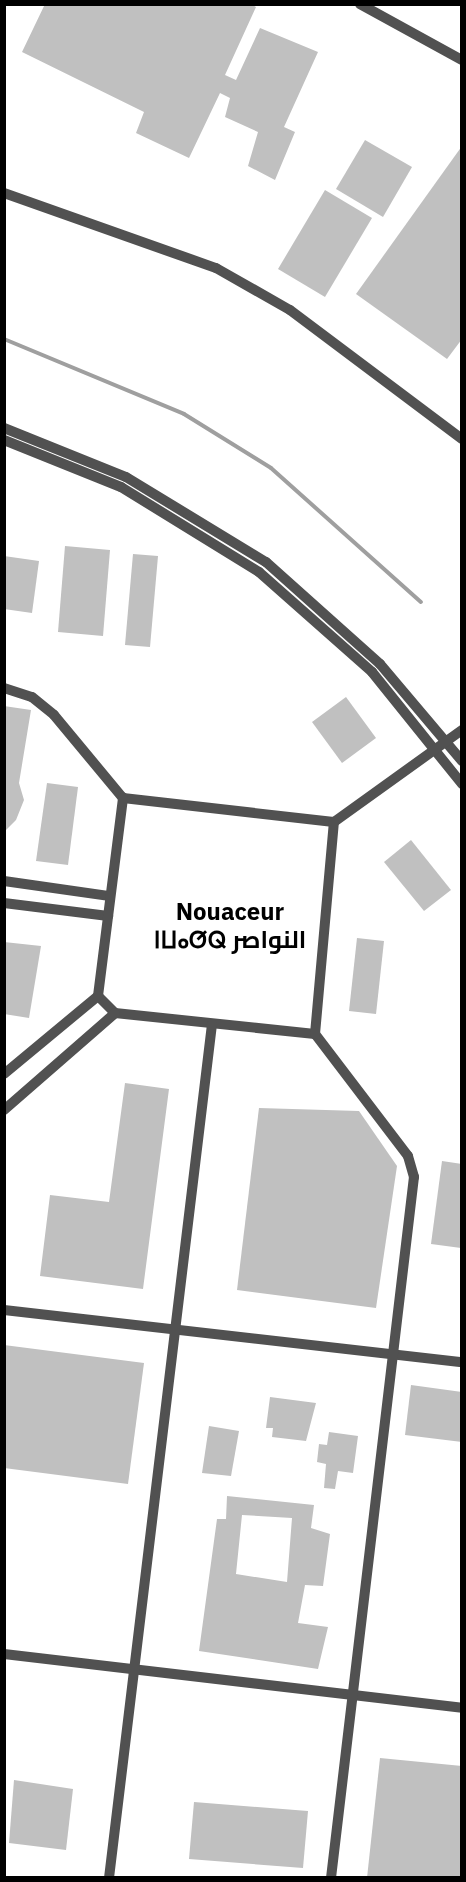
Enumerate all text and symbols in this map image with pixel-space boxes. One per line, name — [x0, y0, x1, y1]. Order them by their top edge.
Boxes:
district label: Nouaceur ⵏⵡⴰⵚⵕ النواصر — [154, 898, 306, 954]

